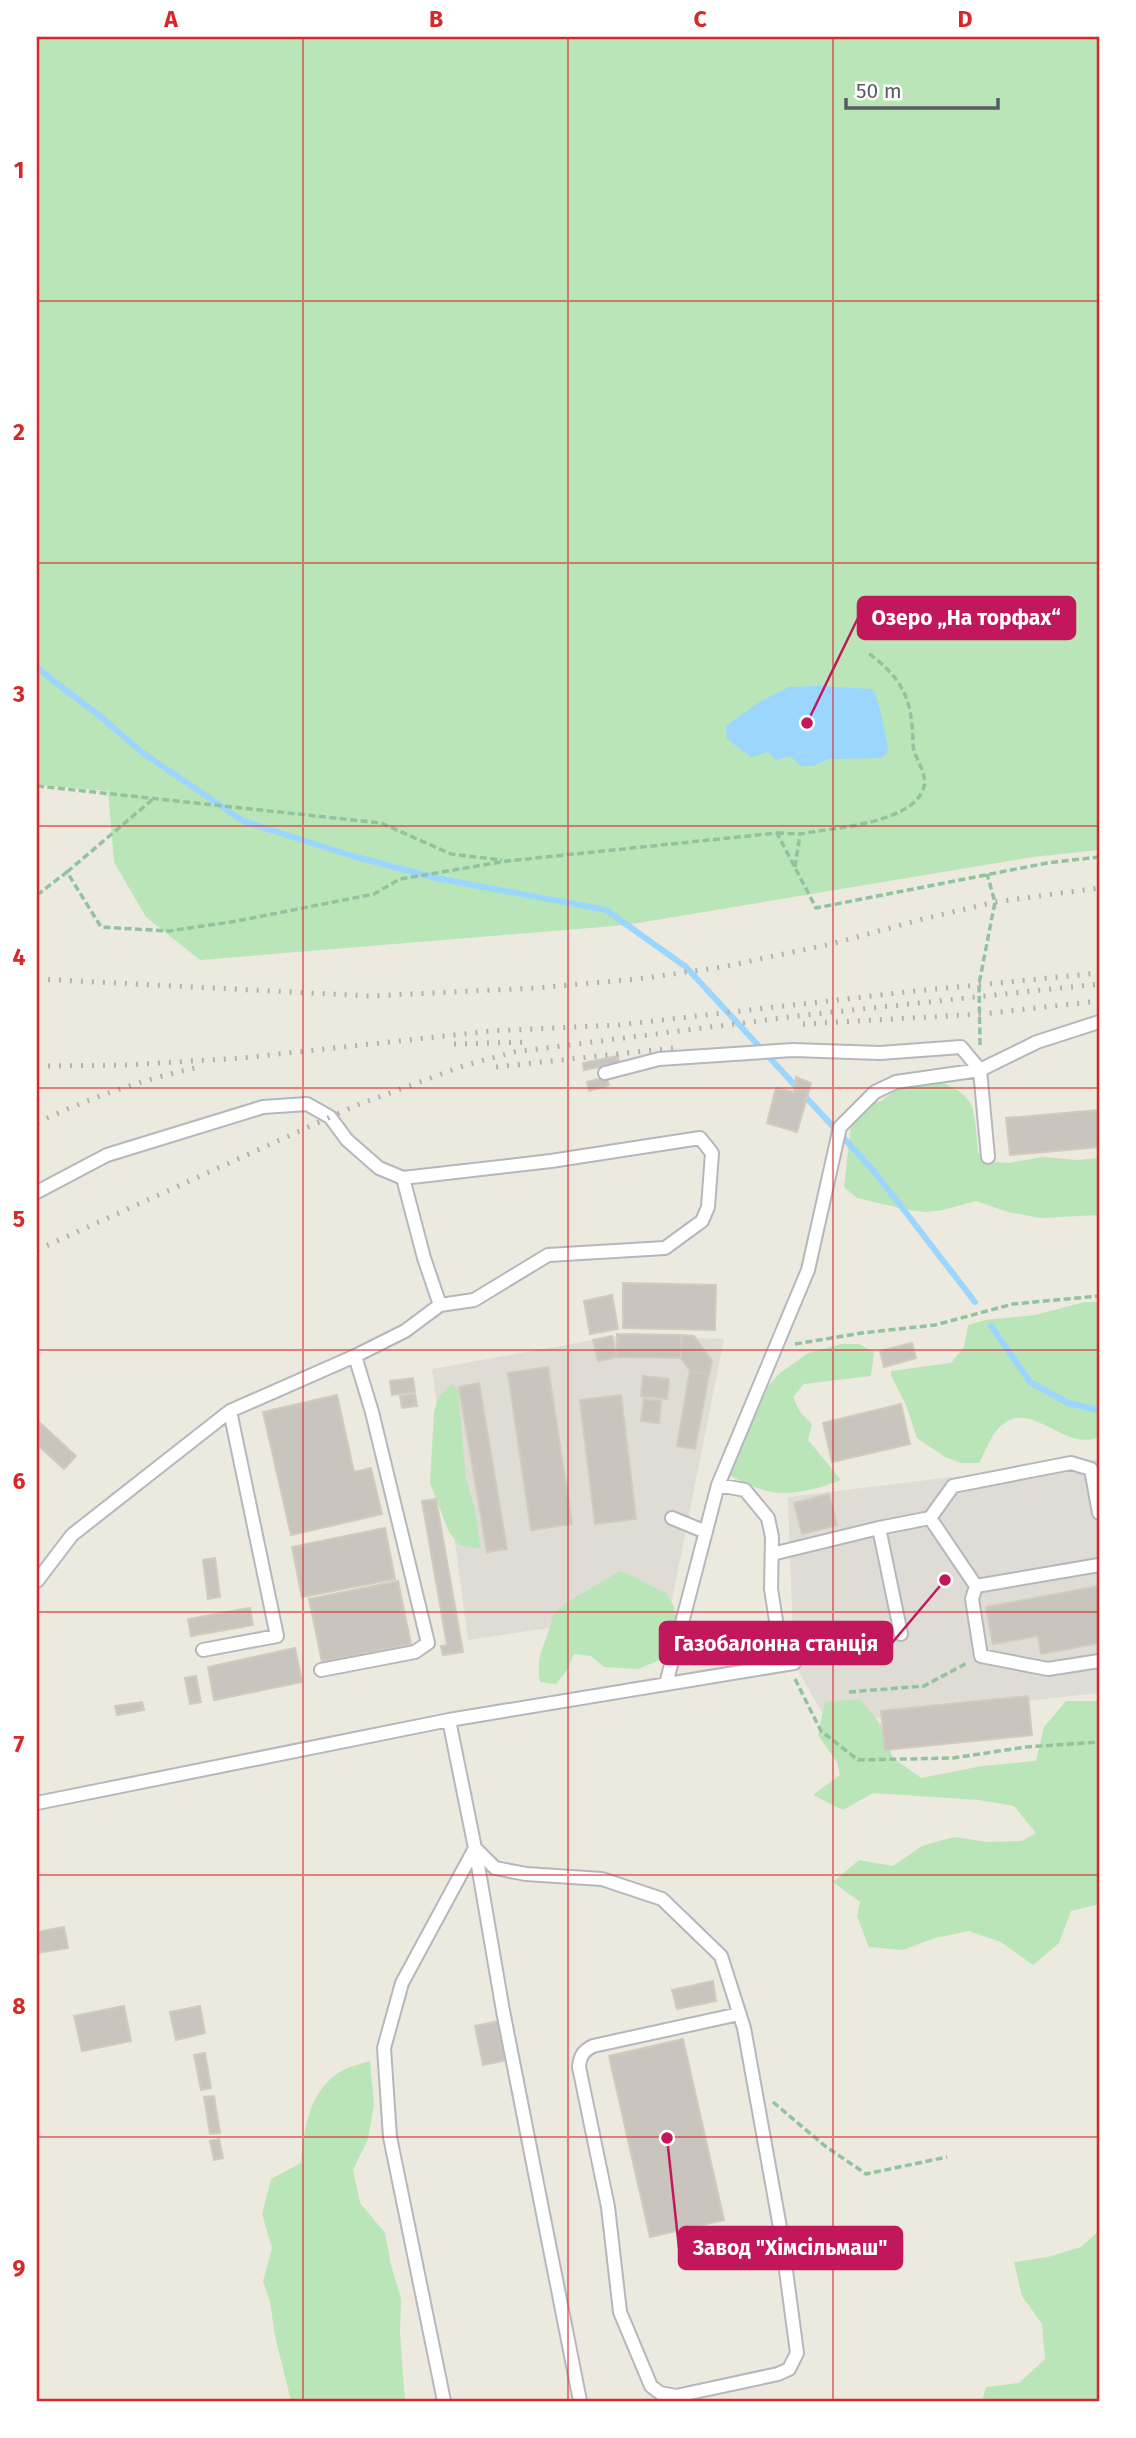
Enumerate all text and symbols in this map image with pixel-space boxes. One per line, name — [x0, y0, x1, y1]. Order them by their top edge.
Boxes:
text: A — [163, 5, 178, 33]
text: B — [429, 5, 443, 33]
text: C — [693, 5, 707, 33]
text: D — [958, 5, 973, 33]
scale bar — [846, 66, 998, 110]
text: 50 m — [856, 78, 902, 104]
text: 1 — [14, 156, 24, 184]
text: 2 — [13, 418, 25, 446]
callout: Озеро „На торфах“ — [858, 597, 1075, 639]
text: Озеро „На торфах“ — [871, 605, 1061, 631]
text: 3 — [12, 680, 25, 708]
text: 4 — [13, 943, 26, 971]
text: 5 — [13, 1205, 25, 1233]
text: 6 — [13, 1467, 26, 1495]
callout: Газобалонна станція — [660, 1622, 892, 1664]
text: Газобалонна станція — [674, 1631, 878, 1657]
text: 7 — [14, 1730, 25, 1758]
text: 8 — [12, 1992, 26, 2020]
callout: Завод "Хімсільмаш" — [679, 2227, 902, 2269]
text: Завод "Хімсільмаш" — [692, 2235, 887, 2261]
text: 9 — [13, 2254, 26, 2282]

